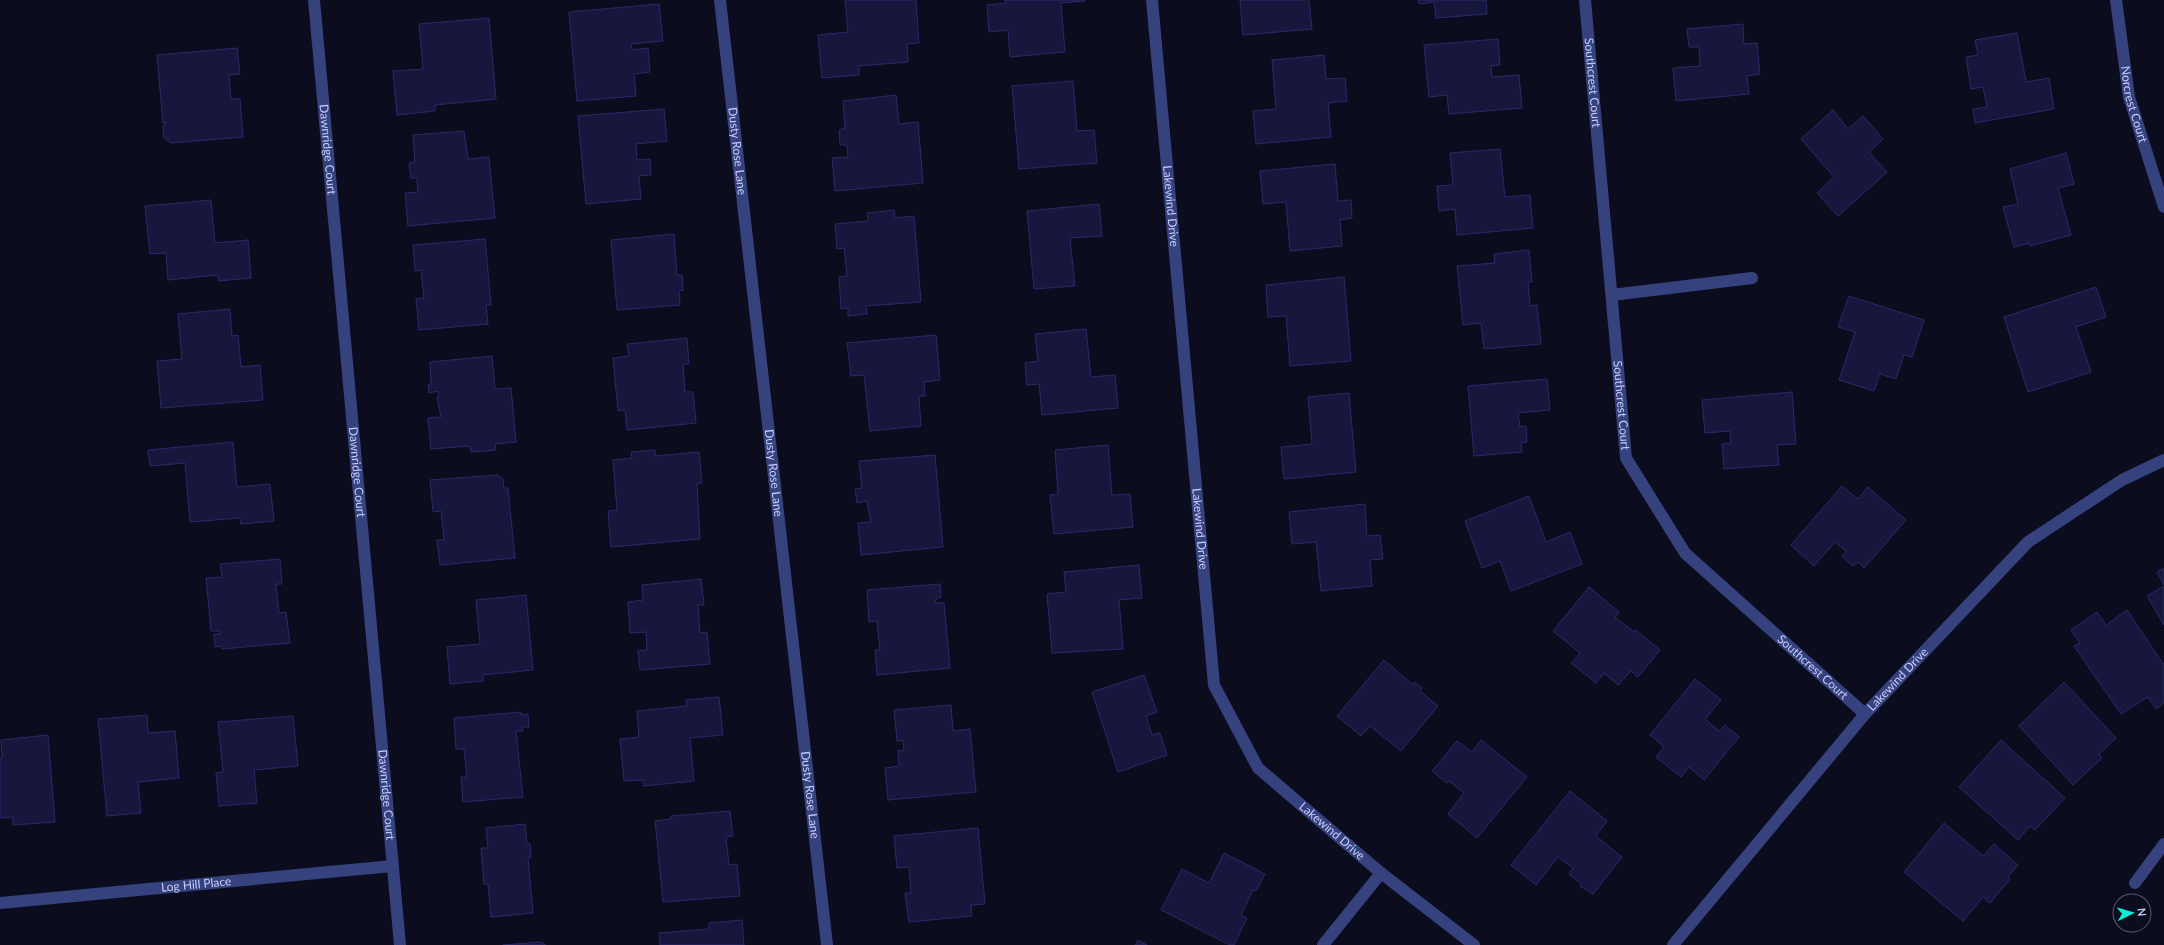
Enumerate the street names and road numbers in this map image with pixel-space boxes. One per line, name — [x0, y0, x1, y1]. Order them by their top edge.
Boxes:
street label: Southcrest Court — [1581, 37, 1604, 129]
street label: Norcrest Court — [2118, 65, 2151, 145]
street label: Dawnridge Court — [317, 103, 340, 196]
street label: Dusty Rose Lane — [725, 106, 750, 196]
street label: Lakewind Drive — [1160, 165, 1182, 247]
street label: Southcrest Court — [1610, 360, 1633, 451]
street label: Dawnridge Court — [346, 426, 369, 519]
street label: Dusty Rose Lane — [762, 428, 786, 517]
street label: Lakewind Drive — [1189, 487, 1212, 570]
street label: Southcrest Court — [1775, 631, 1852, 703]
street label: Lakewind Drive — [1864, 644, 1931, 714]
street label: Dawnridge Court — [375, 749, 398, 841]
street label: Dusty Rose Lane — [798, 750, 823, 839]
street label: Lakewind Drive — [1296, 799, 1368, 863]
street label: Log Hill Place — [160, 873, 232, 895]

